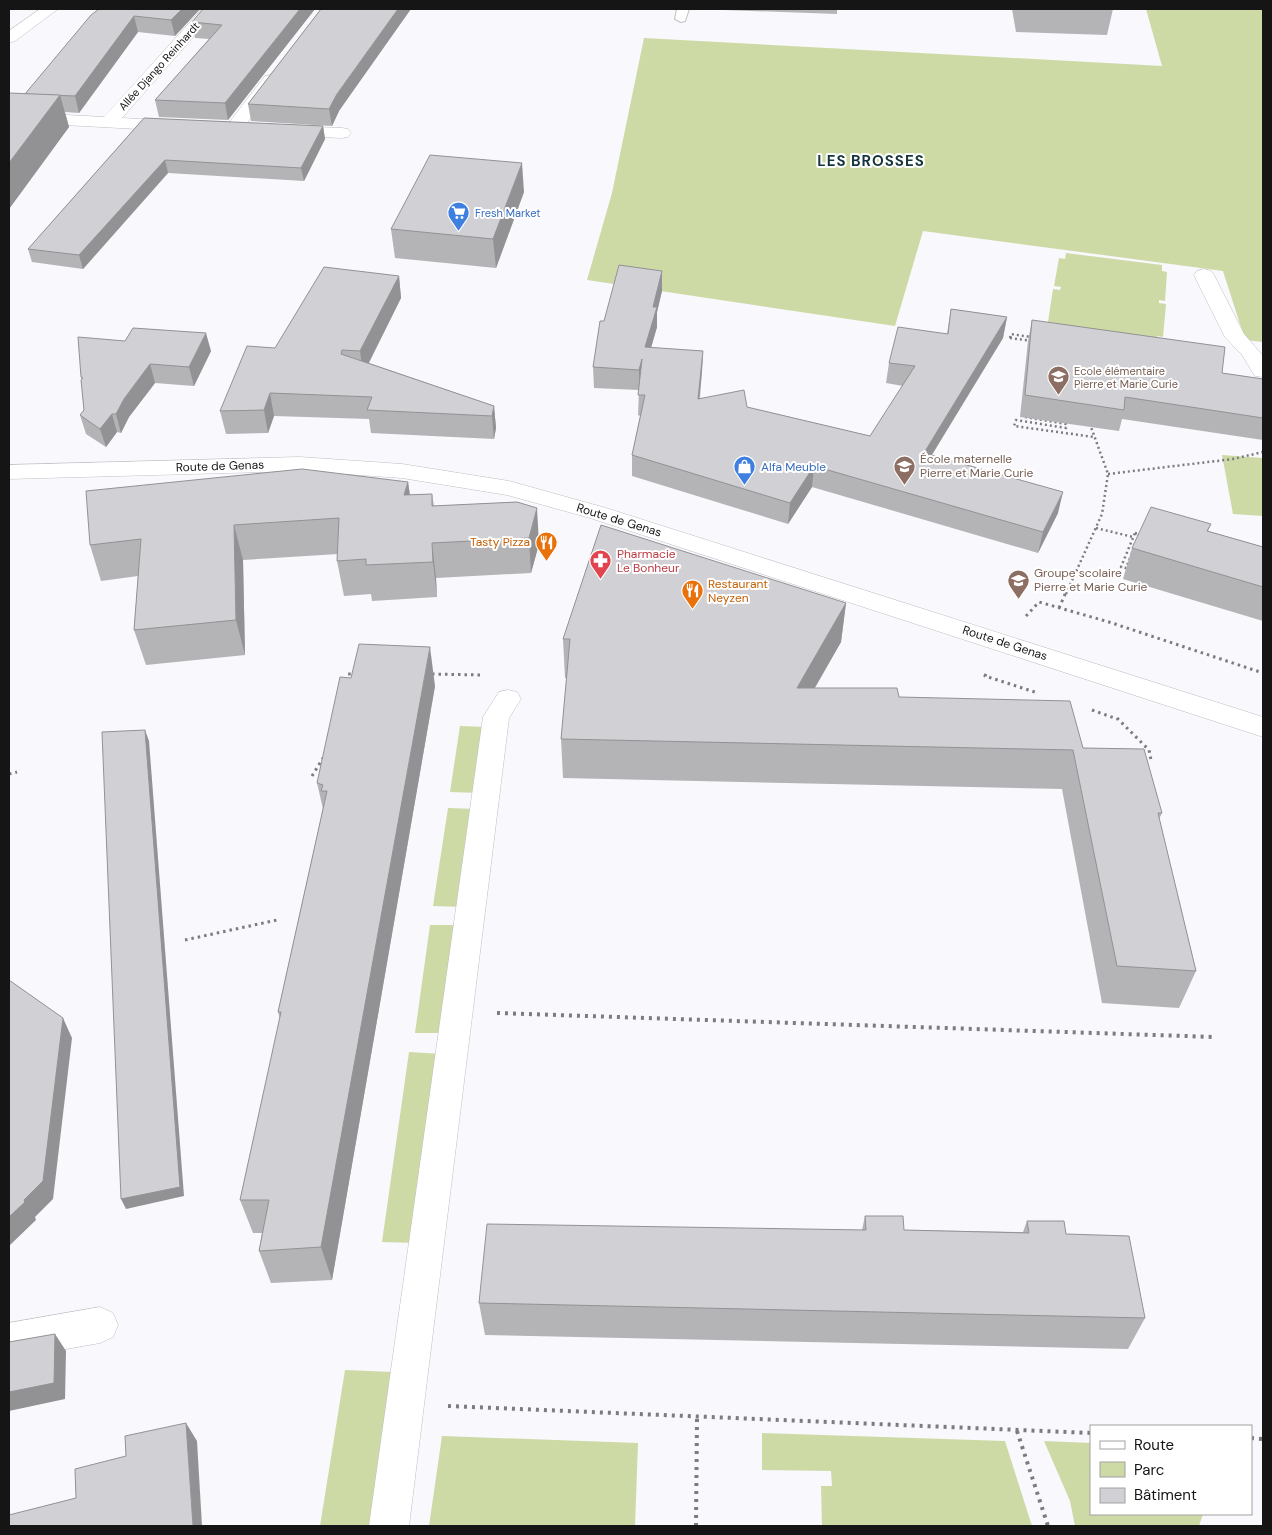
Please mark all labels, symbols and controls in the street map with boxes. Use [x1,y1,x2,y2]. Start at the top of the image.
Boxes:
street label: Allée Django Reinhardt [116,19,202,113]
district label: LES BROSSES [817,151,925,171]
supermarket icon: Fresh Market [447,201,471,232]
place label: Fresh Market [475,206,541,220]
place label: Ecole élémentaire Pierre et Marie Curie [1074,364,1178,391]
school or university icon: Ecole élémentaire Pierre et Marie Curie [1046,365,1070,396]
place label: École maternelle Pierre et Marie Curie [920,451,1034,481]
school or university icon: École maternelle Pierre et Marie Curie [892,454,916,485]
shop icon: Alfa Meuble [733,455,757,486]
street label: Route de Genas [176,456,264,476]
place label: Alfa Meuble [761,459,826,475]
street label: Route de Genas [574,499,664,541]
restaurant icon: Tasty Pizza [534,530,558,561]
place label: Tasty Pizza [470,534,530,550]
place label: Pharmacie Le Bonheur [617,546,680,576]
pharmacy icon: Pharmacie Le Bonheur [589,549,613,580]
place label: Groupe scolaire Pierre et Marie Curie [1034,565,1148,595]
school or university icon: Groupe scolaire Pierre et Marie Curie [1006,568,1030,599]
place label: Restaurant Neyzen [708,576,768,606]
restaurant icon: Restaurant Neyzen [680,579,704,610]
street label: Route de Genas [961,622,1049,664]
legend [1090,1425,1252,1515]
text: Route [1134,1435,1174,1455]
text: Parc [1134,1460,1164,1480]
text: Bâtiment [1134,1485,1197,1505]

